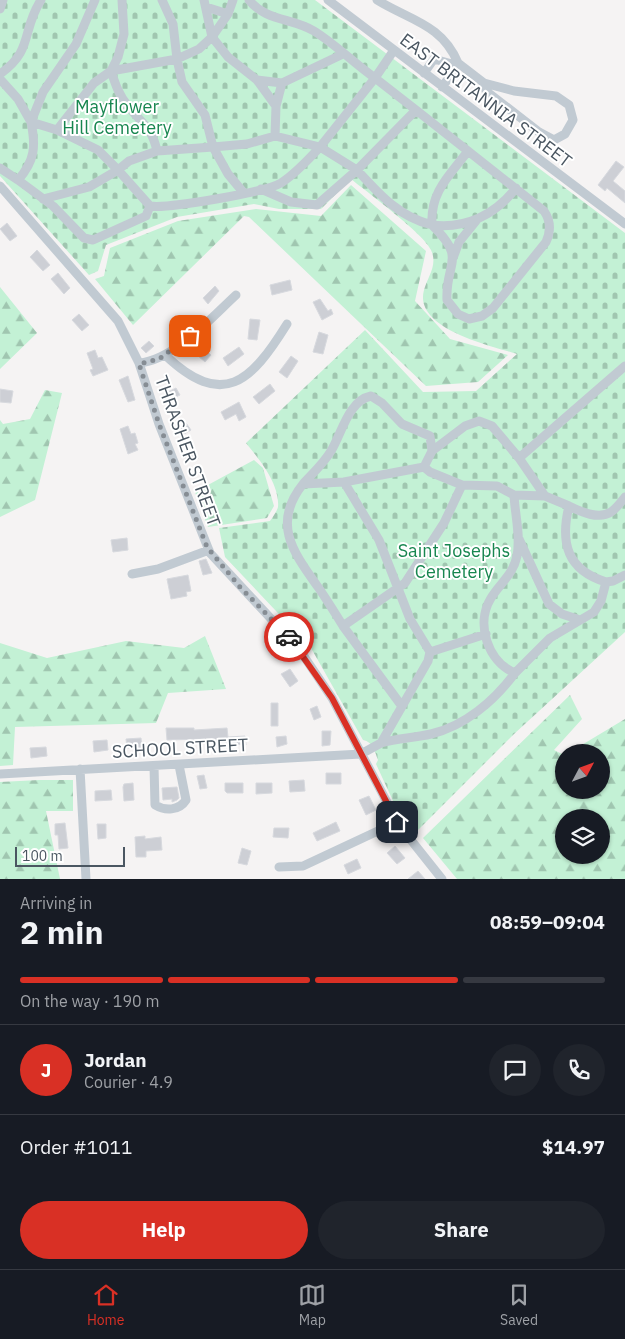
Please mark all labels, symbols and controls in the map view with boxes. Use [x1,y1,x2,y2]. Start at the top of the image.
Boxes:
street label: EAST BRITANNIA STREET [395,28,577,172]
park label: Mayflower Hill Cemetery [62,95,172,139]
pin [169,315,211,357]
icon: bag [176,322,204,350]
street label: THRASHER STREET [150,372,226,530]
park label: Saint Josephs Cemetery [398,539,510,583]
courier [264,612,314,662]
icon: car [275,623,303,651]
street label: SCHOOL STREET [111,733,249,763]
north arrow [555,744,610,799]
map controls [555,744,610,864]
pin [376,801,418,843]
icon: home [383,808,411,836]
button: layers [555,809,610,864]
scale bar [15,844,125,867]
text: 100 m [22,847,63,865]
text: Arriving in [20,893,92,913]
text: 08:59–09:04 [490,910,605,934]
text: 2 min [20,911,104,953]
text: On the way · 190 m [20,991,159,1011]
button: chat [489,1044,541,1096]
button: phone [553,1044,605,1096]
text: Jordan [84,1048,147,1072]
text: J [41,1058,51,1082]
text: Courier · 4.9 [84,1072,173,1092]
text: Order #1011 [20,1135,132,1159]
text: $14.97 [542,1135,605,1159]
button: Help [20,1201,308,1259]
button: Share [318,1201,605,1259]
tab: Home [87,1281,125,1329]
tab: Map [298,1281,326,1329]
tab: Saved [500,1281,538,1329]

